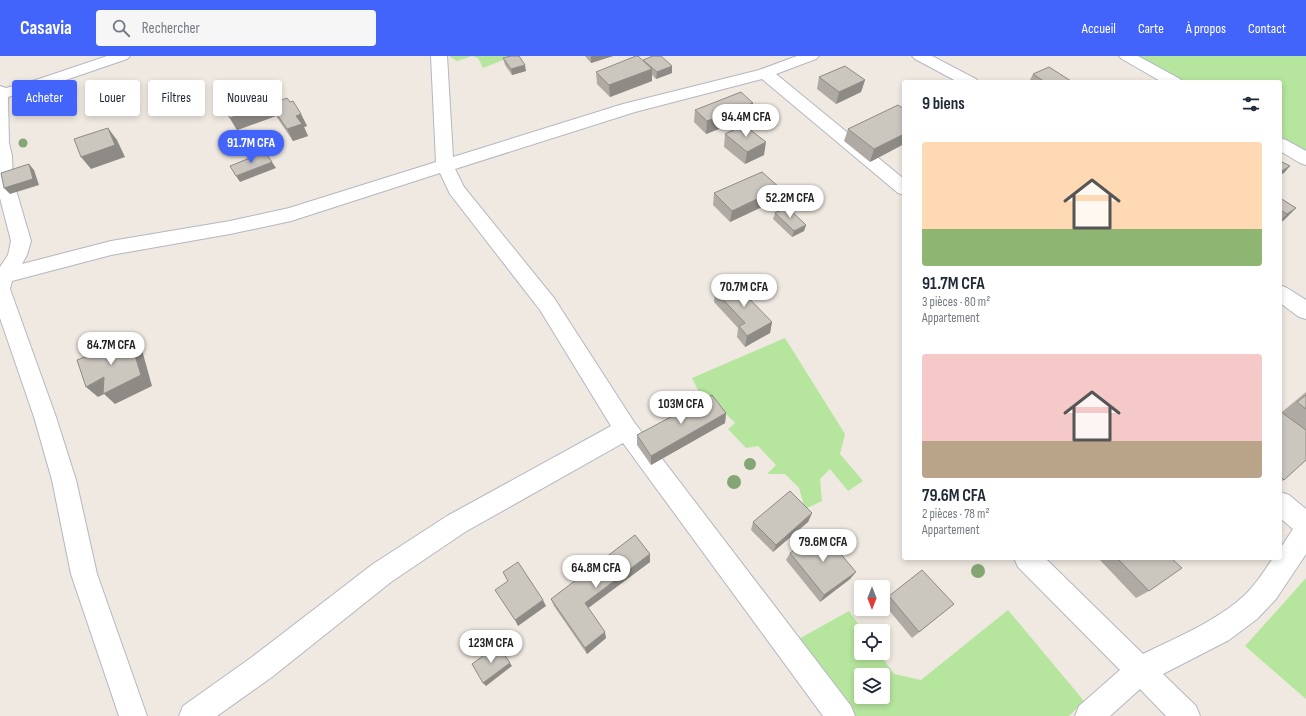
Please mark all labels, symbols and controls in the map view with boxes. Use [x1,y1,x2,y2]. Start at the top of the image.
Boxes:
search box [96,10,376,46]
text: Casavia [20,17,72,40]
icon: search [110,17,132,39]
text: Rechercher [142,19,200,38]
text: Accueil [1082,20,1116,37]
text: Carte [1138,20,1164,37]
text: À propos [1186,20,1226,37]
text: Contact [1248,20,1286,37]
chip: Acheter [12,80,77,116]
chip: Louer [85,80,140,116]
chip: Filtres [148,80,205,116]
chip: Nouveau [213,80,282,116]
icon: filters [1240,93,1262,115]
text: 9 biens [922,94,965,114]
pin: 94.4M CFA [700,104,792,138]
text: 94.4M CFA [721,109,771,125]
pin: 91.7M CFA [205,130,297,164]
text: 91.7M CFA [227,135,275,151]
icon: home [1056,168,1128,240]
pin: 52.2M CFA [744,185,836,219]
text: 52.2M CFA [766,190,814,206]
pin: 70.7M CFA [698,274,790,308]
text: 91.7M CFA [922,274,985,294]
text: 70.7M CFA [720,279,768,295]
text: 3 pièces · 80 m² [922,294,990,310]
text: Appartement [922,310,980,326]
pin: 84.7M CFA [65,332,157,366]
text: 84.7M CFA [87,337,135,353]
icon: home [1056,380,1128,452]
pin: 103M CFA [640,391,722,425]
text: 103M CFA [658,396,704,412]
text: 79.6M CFA [922,486,986,506]
text: 2 pièces · 78 m² [922,506,990,522]
text: Appartement [922,522,980,538]
pin: 79.6M CFA [777,529,869,563]
text: 79.6M CFA [799,534,847,550]
pin: 64.8M CFA [550,555,642,589]
text: 64.8M CFA [571,560,621,576]
north arrow [854,580,890,616]
map controls [854,580,890,704]
button: locate [854,624,890,660]
pin: 123M CFA [450,630,532,664]
text: 123M CFA [469,635,513,651]
button: layers [854,668,890,704]

